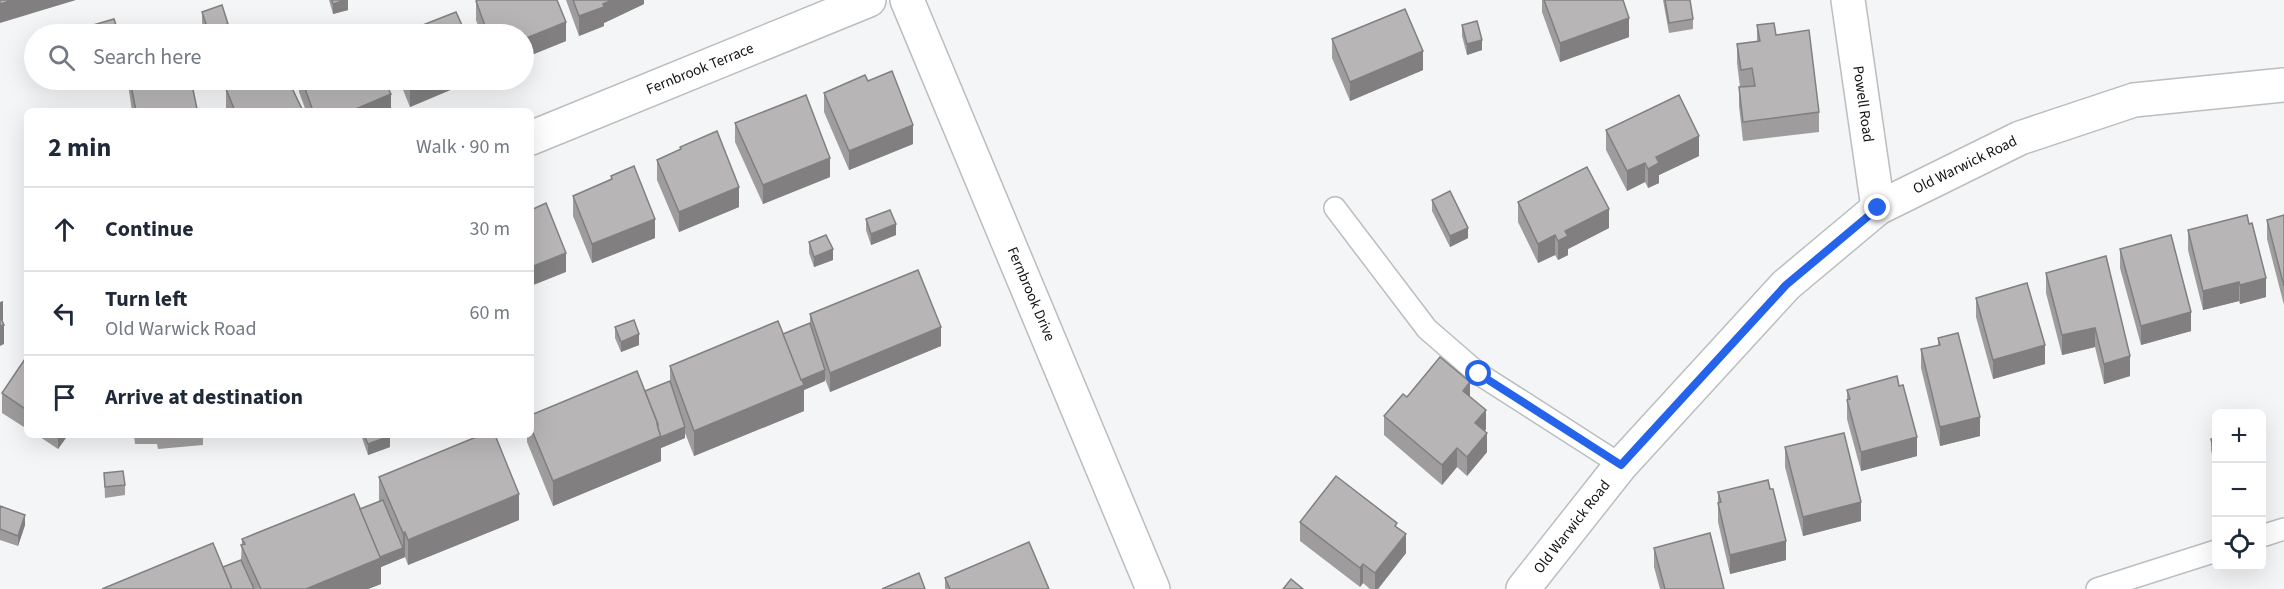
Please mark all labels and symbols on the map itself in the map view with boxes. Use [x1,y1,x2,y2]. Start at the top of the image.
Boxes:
street label: Fernbrook Terrace [643,38,757,100]
street label: Powell Road [1847,64,1879,144]
street label: Old Warwick Road [1909,131,2021,199]
route end [1864,194,1890,220]
street label: Fernbrook Drive [1002,244,1060,344]
route start [1465,360,1491,386]
street label: Old Warwick Road [1529,476,1615,578]

